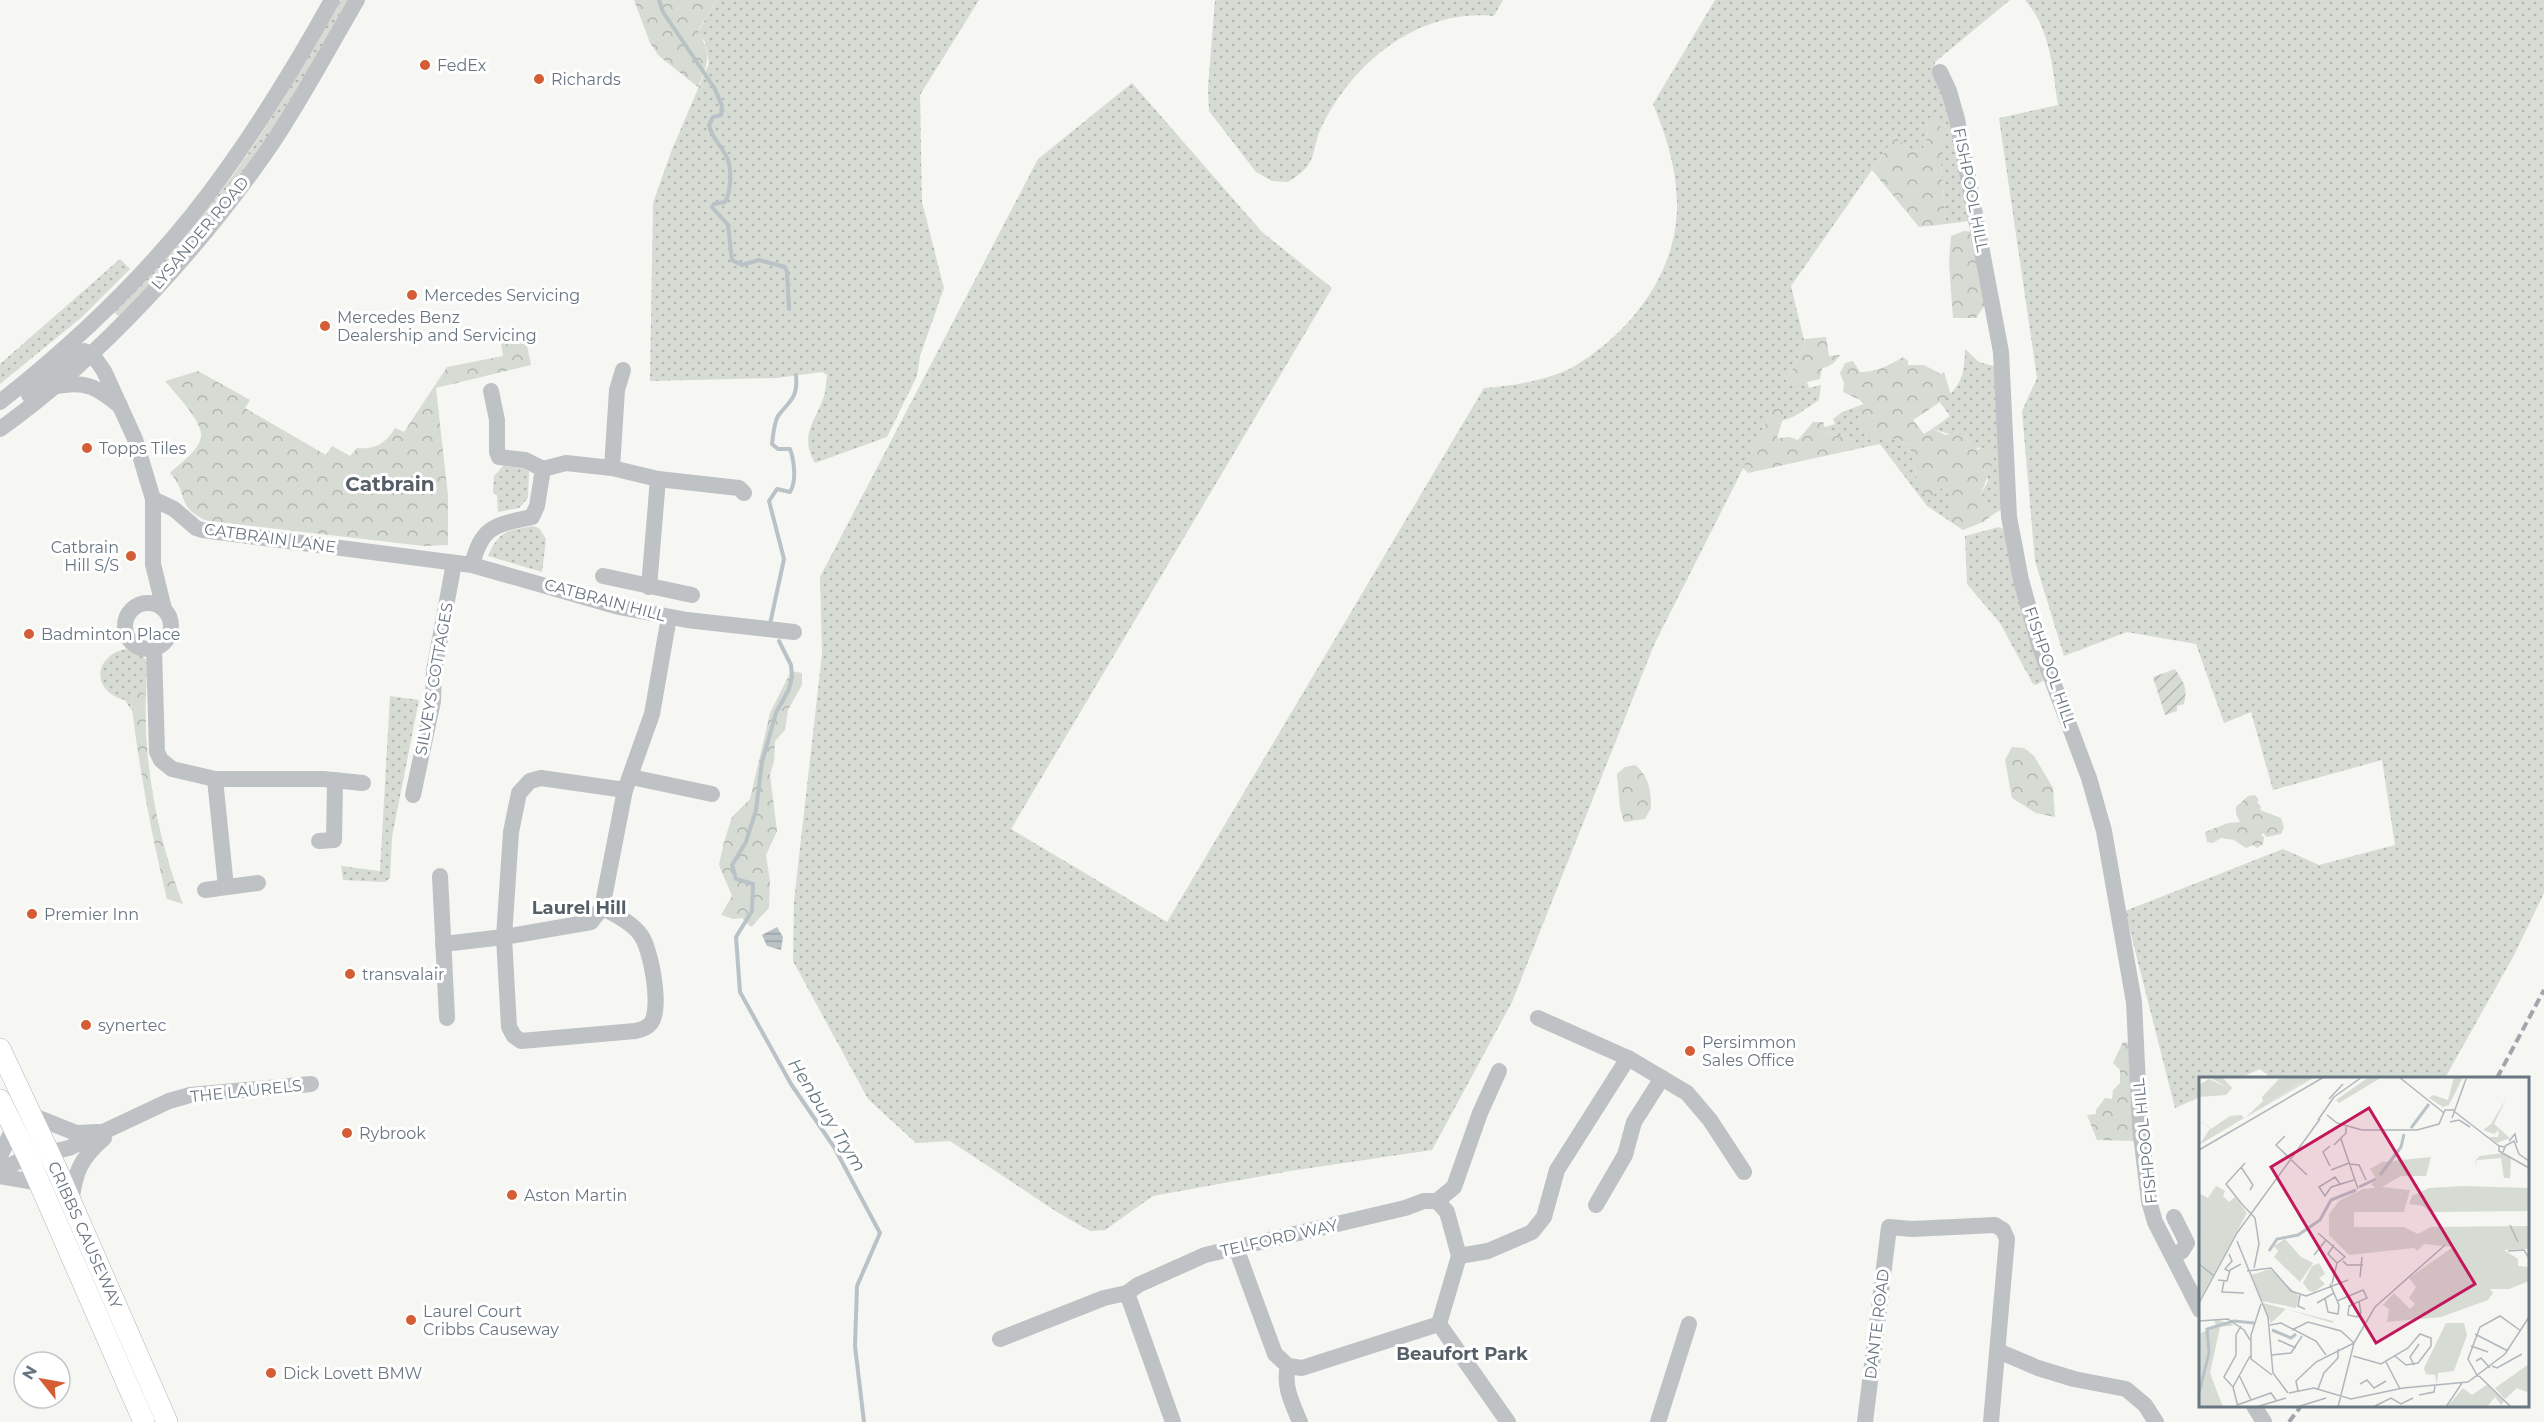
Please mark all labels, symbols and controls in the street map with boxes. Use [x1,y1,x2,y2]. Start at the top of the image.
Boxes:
place label: FedEx [437,56,487,75]
marker: FedEx [418,58,432,72]
place label: Richards [551,70,621,89]
marker: Richards [532,72,546,86]
street label: FISHPOOL HILL [1950,126,1992,254]
street label: LYSANDER ROAD [147,173,253,293]
place label: Mercedes Servicing [424,286,580,305]
marker: Mercedes Servicing [405,288,419,302]
place label: Mercedes Benz Dealership and Servicing [337,308,537,345]
marker: Mercedes Benz Dealership and Servicing [318,319,332,333]
place label: Topps Tiles [99,439,186,458]
marker: Topps Tiles [80,441,94,455]
district label: Catbrain [345,472,435,496]
street label: CATBRAIN LANE [203,519,337,557]
place label: Catbrain Hill S/S [51,538,119,575]
marker: Catbrain Hill S/S [124,549,138,563]
street label: CATBRAIN HILL [542,575,668,625]
street label: SILVEYS COTTAGES [411,601,457,757]
street label: FISHPOOL HILL [2020,604,2080,730]
place label: Badminton Place [41,625,180,644]
marker: Badminton Place [22,627,36,641]
district label: Laurel Hill [532,897,626,919]
place label: Premier Inn [44,905,139,924]
marker: Premier Inn [25,907,39,921]
place label: transvalair [362,965,444,984]
marker: transvalair [343,967,357,981]
place label: synertec [98,1016,166,1035]
marker: synertec [79,1018,93,1032]
place label: Persimmon Sales Office [1702,1033,1796,1070]
marker: Persimmon Sales Office [1683,1044,1697,1058]
water label: Henbury Trym [783,1054,871,1176]
street label: THE LAURELS [189,1076,303,1106]
street label: FISHPOOL HILL [2129,1077,2161,1205]
inset map [2199,1077,2529,1407]
place label: Rybrook [359,1124,426,1143]
marker: Rybrook [340,1126,354,1140]
street label: CRIBBS CAUSEWAY [44,1158,126,1312]
place label: Aston Martin [524,1186,627,1205]
marker: Aston Martin [505,1188,519,1202]
street label: TELFORD WAY [1219,1215,1340,1261]
street label: DANTE ROAD [1861,1268,1893,1380]
place label: Laurel Court Cribbs Causeway [423,1302,559,1339]
marker: Laurel Court Cribbs Causeway [404,1313,418,1327]
district label: Beaufort Park [1396,1343,1528,1365]
north arrow [12,1350,72,1410]
text: N [18,1362,41,1383]
place label: Dick Lovett BMW [283,1364,422,1383]
marker: Dick Lovett BMW [264,1366,278,1380]

